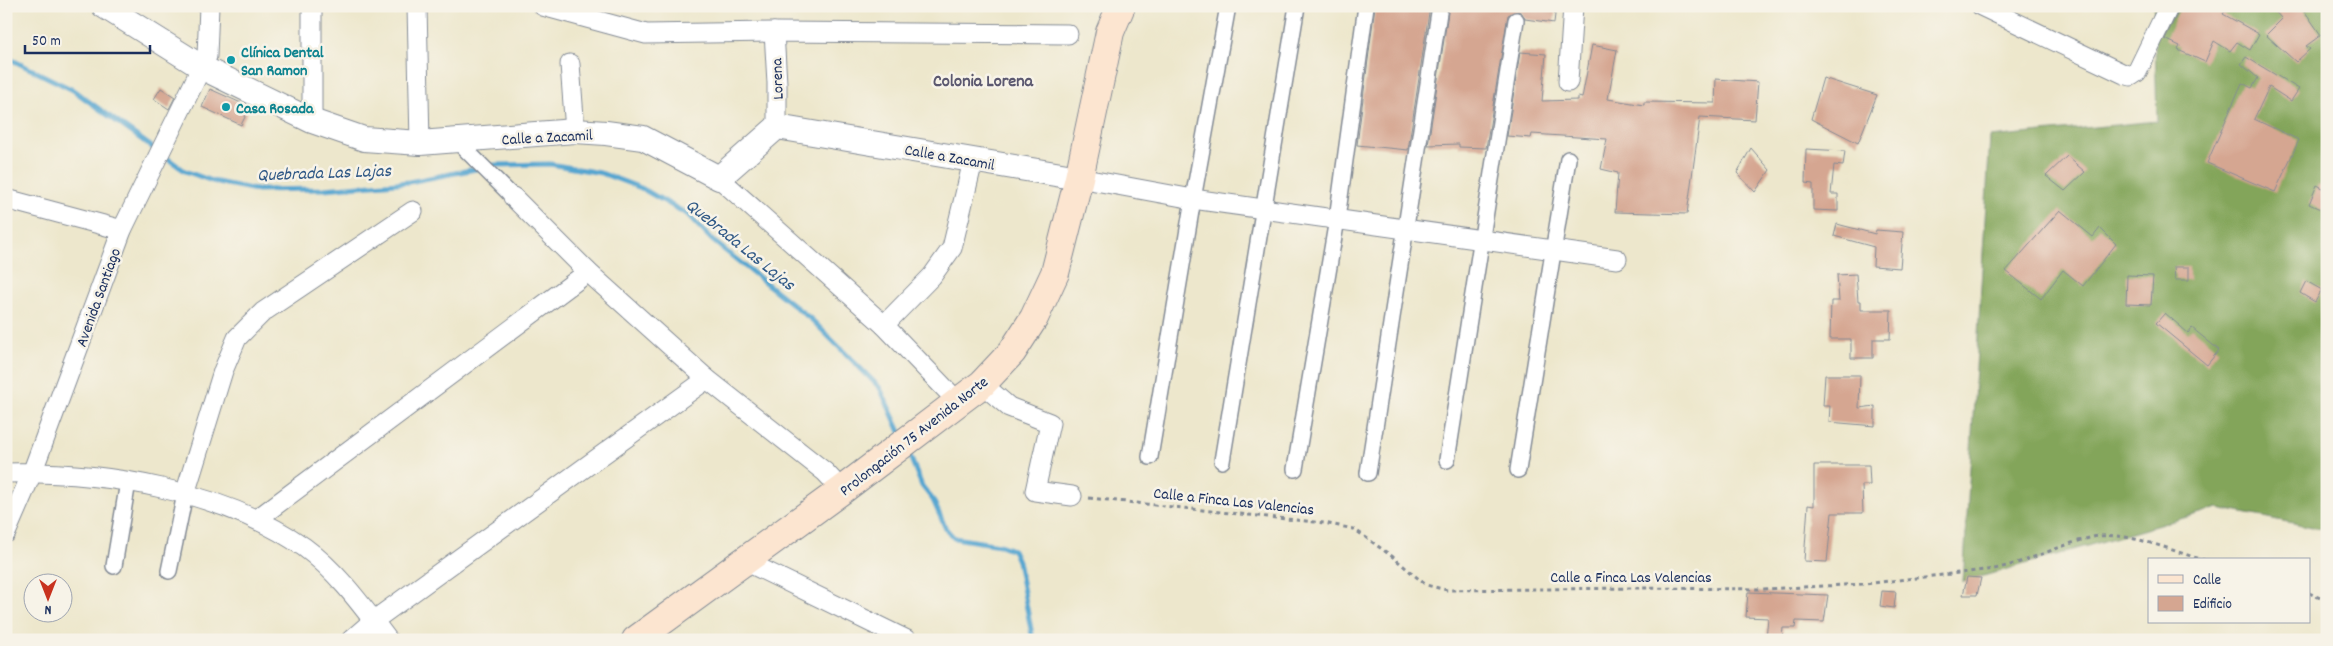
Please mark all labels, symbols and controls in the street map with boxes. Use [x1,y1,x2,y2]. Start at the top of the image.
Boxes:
scale bar [25,22,150,54]
text: 50 m [32,31,61,53]
place label: Clínica Dental San Ramon [241,42,324,83]
marker: Clínica Dental San Ramon [225,54,237,66]
street label: Lorena [766,57,791,100]
district label: Colonia Lorena [933,70,1034,95]
place label: Casa Rosada [236,98,315,121]
marker: Casa Rosada [220,101,232,113]
street label: Calle a Zacamil [501,125,593,152]
street label: Calle a Zacamil [903,139,997,178]
water label: Quebrada Las Lajas [257,160,392,189]
water label: Quebrada Las Lajas [679,194,800,298]
street label: Avenida Santiago [71,245,128,351]
street label: Prolongación 75 Avenida Norte [835,372,994,502]
street label: Calle a Finca Las Valencias [1152,483,1315,522]
legend [2148,558,2310,624]
street label: Calle a Finca Las Valencias [1550,567,1712,590]
text: Calle [2193,570,2222,592]
north arrow [22,574,72,624]
text: Edificio [2193,594,2232,616]
text: N [44,599,51,619]

